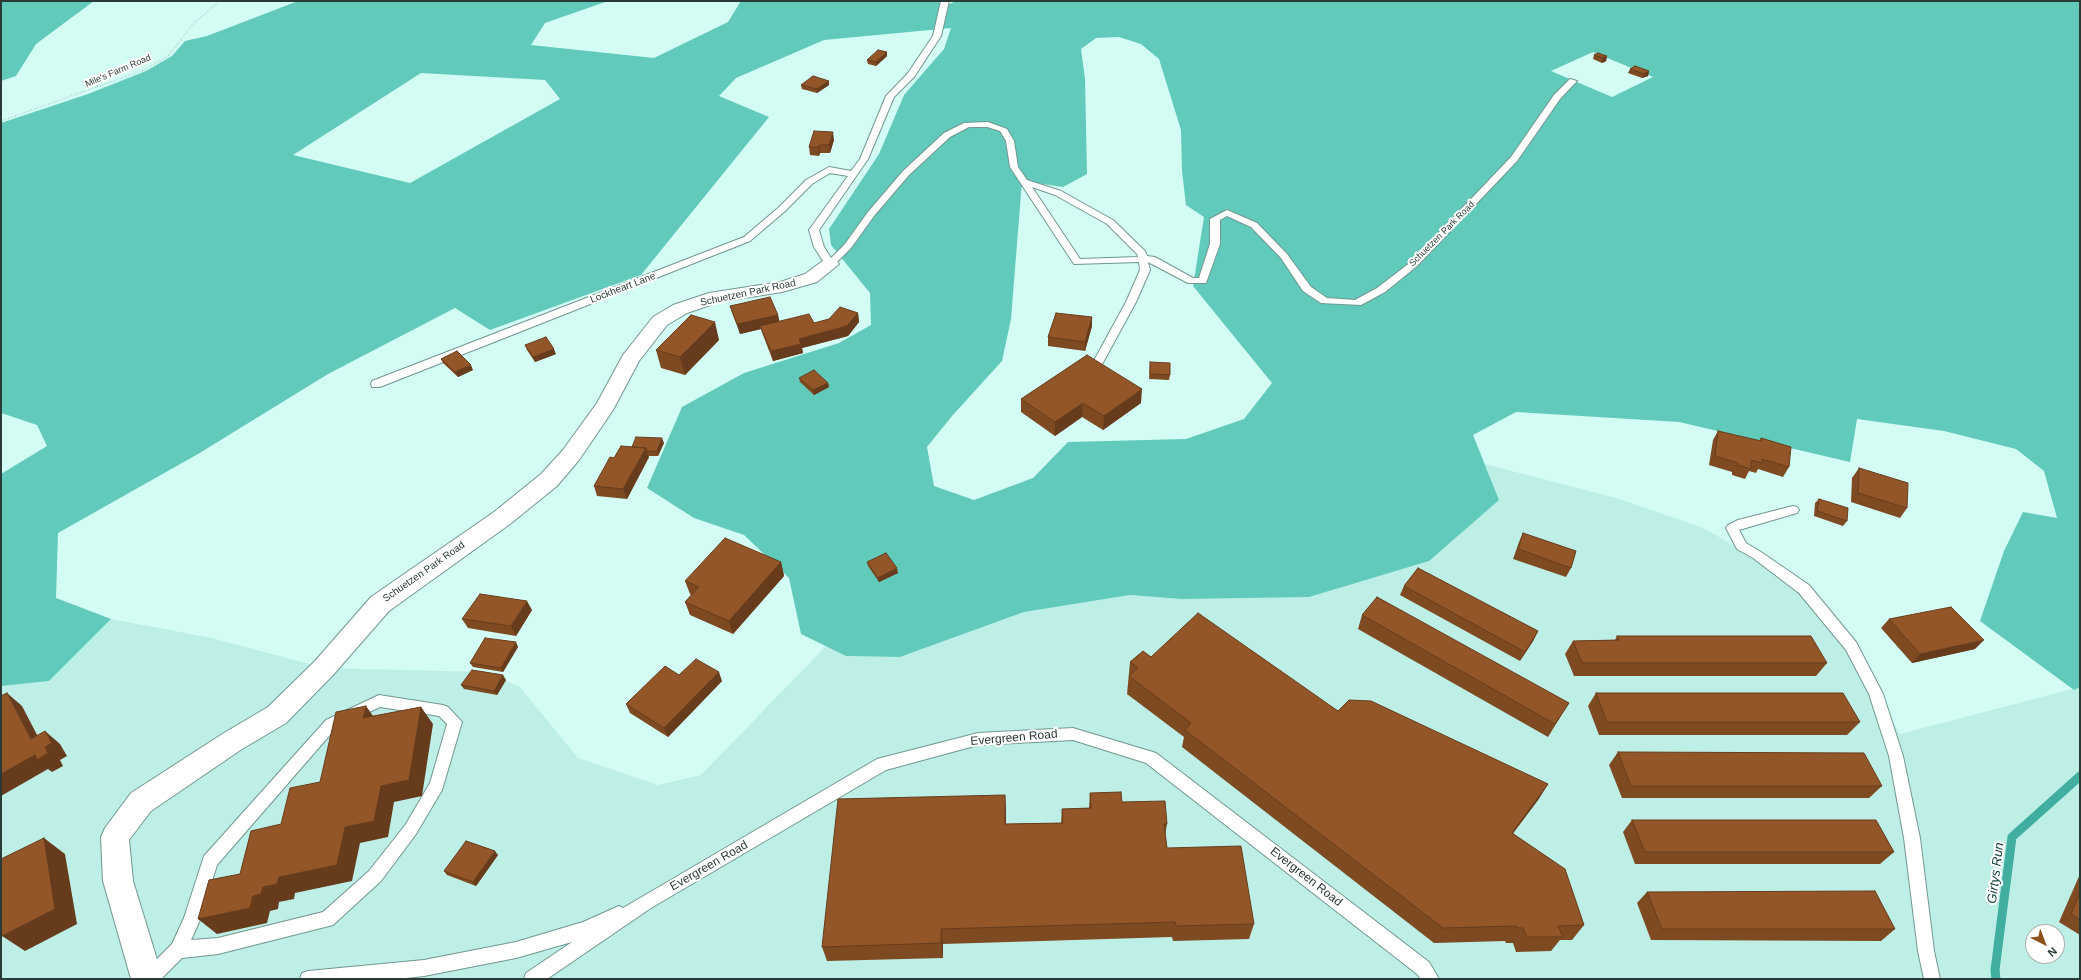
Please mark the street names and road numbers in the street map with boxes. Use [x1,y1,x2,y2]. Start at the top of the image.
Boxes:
street label: Mile's Farm Road [84,52,152,90]
street label: Schuetzen Park Road [1407,199,1477,269]
street label: Lockheart Lane [589,270,657,306]
street label: Schuetzen Park Road [699,277,797,309]
street label: Schuetzen Park Road [381,539,467,605]
street label: Evergreen Road [970,727,1058,749]
street label: Evergreen Road [668,838,750,894]
street label: Evergreen Road [1267,844,1345,910]

